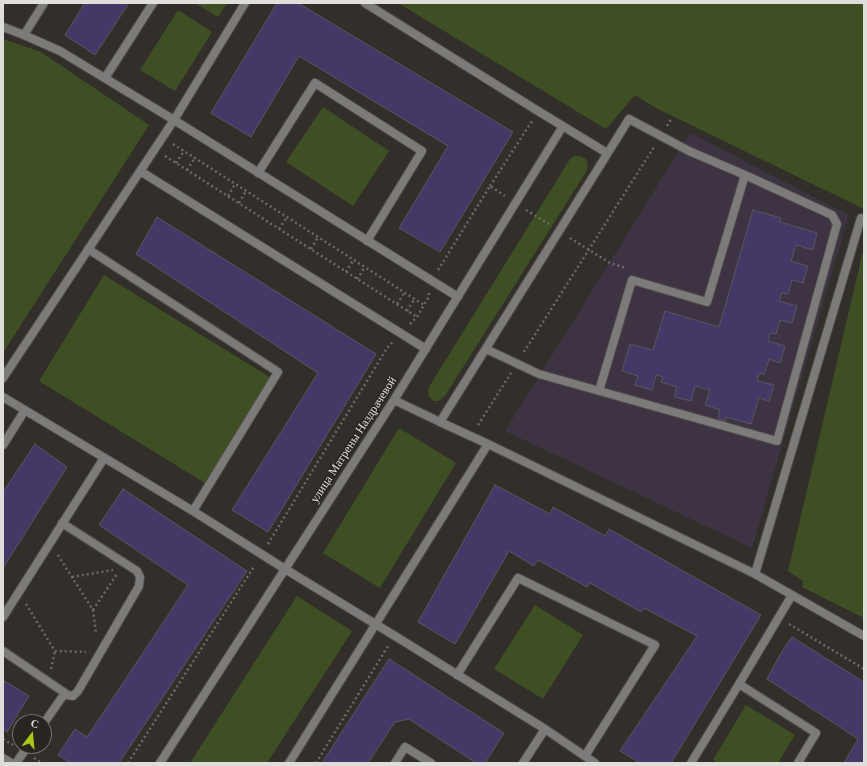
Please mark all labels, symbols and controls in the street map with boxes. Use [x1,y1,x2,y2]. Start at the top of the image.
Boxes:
street label: улица Матрены Наздрачевой [308,374,400,506]
north arrow [12,714,52,754]
text: С [30,717,41,730]

